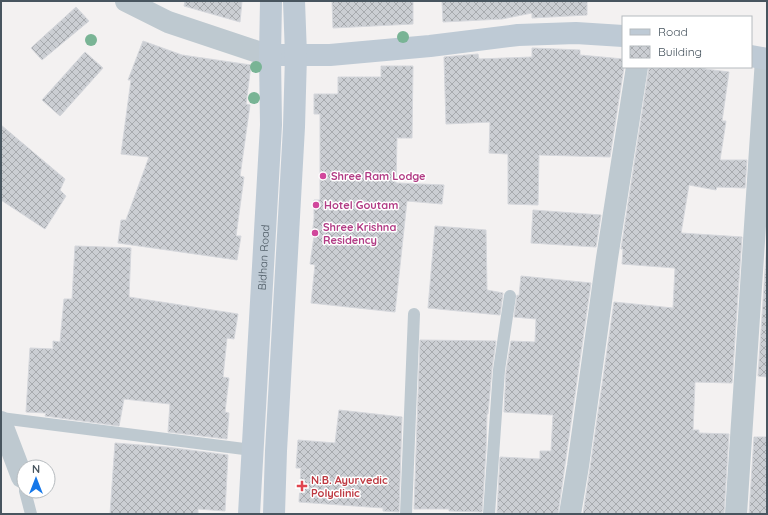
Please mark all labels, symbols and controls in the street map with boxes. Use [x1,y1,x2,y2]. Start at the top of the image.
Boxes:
legend [622,16,752,68]
text: Road [658,24,688,39]
text: Building [658,44,702,59]
place label: Shree Ram Lodge [331,169,426,183]
marker: Shree Ram Lodge [318,171,328,181]
place label: Hotel Goutam [324,198,398,212]
marker: Hotel Goutam [311,200,321,210]
place label: Shree Krishna Residency [323,220,396,247]
street label: Bidhan Road [255,224,272,291]
marker: Shree Krishna Residency [310,228,320,238]
north arrow [16,459,56,499]
text: N [32,462,40,476]
place label: N.B. Ayurvedic Polyclinic [311,473,388,500]
marker: N.B. Ayurvedic Polyclinic [296,480,308,492]

